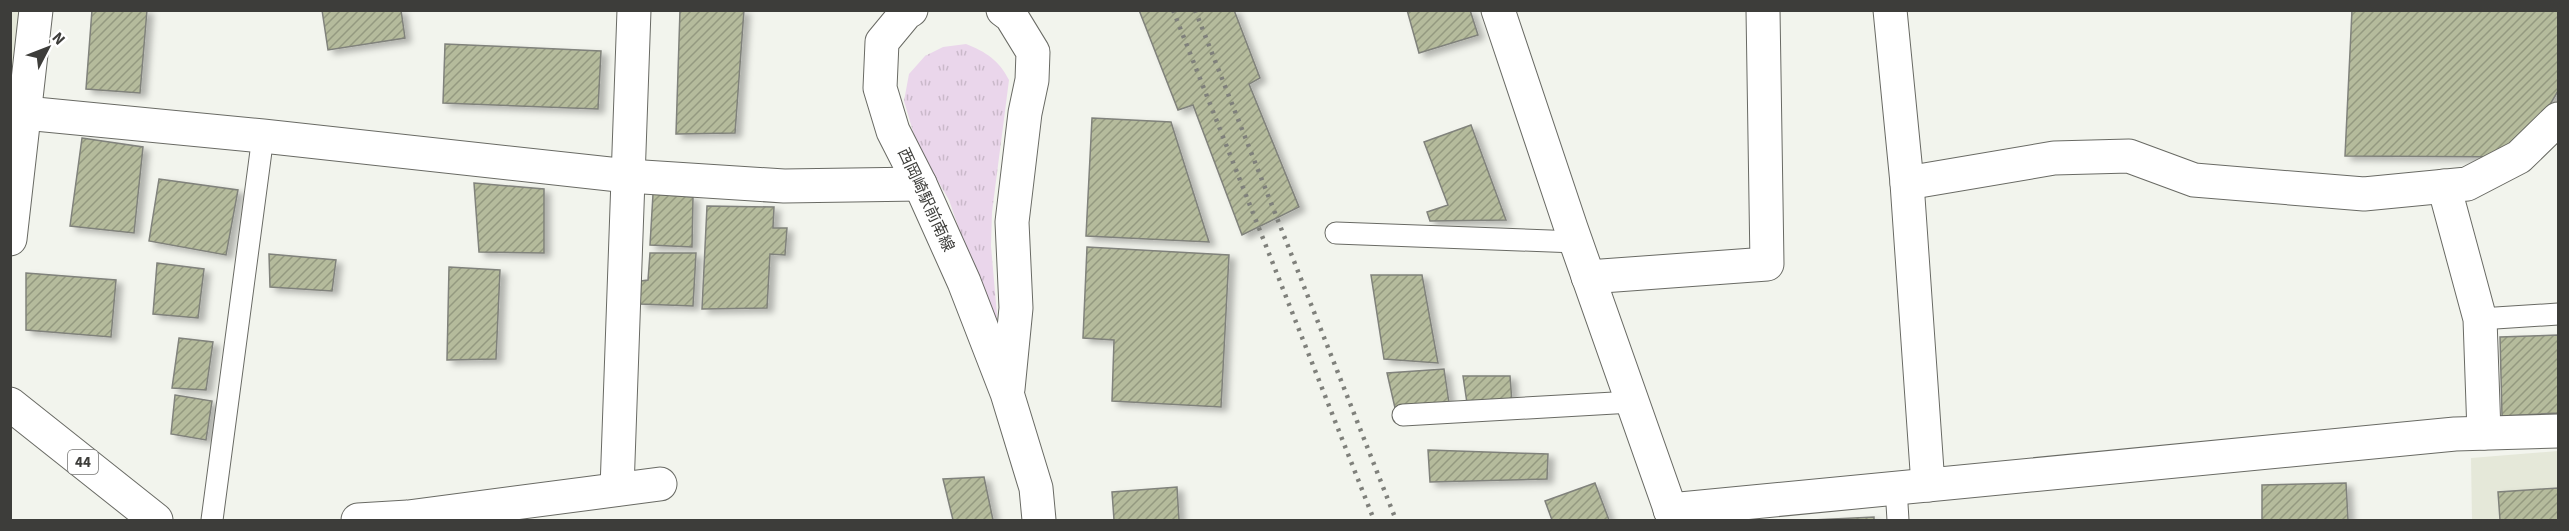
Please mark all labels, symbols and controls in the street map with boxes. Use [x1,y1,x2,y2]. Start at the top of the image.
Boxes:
north arrow [18,18,78,78]
text: N [47,27,70,50]
street label: 西岡崎駅前南線 [892,145,960,255]
road number: 44 [68,450,98,474]

